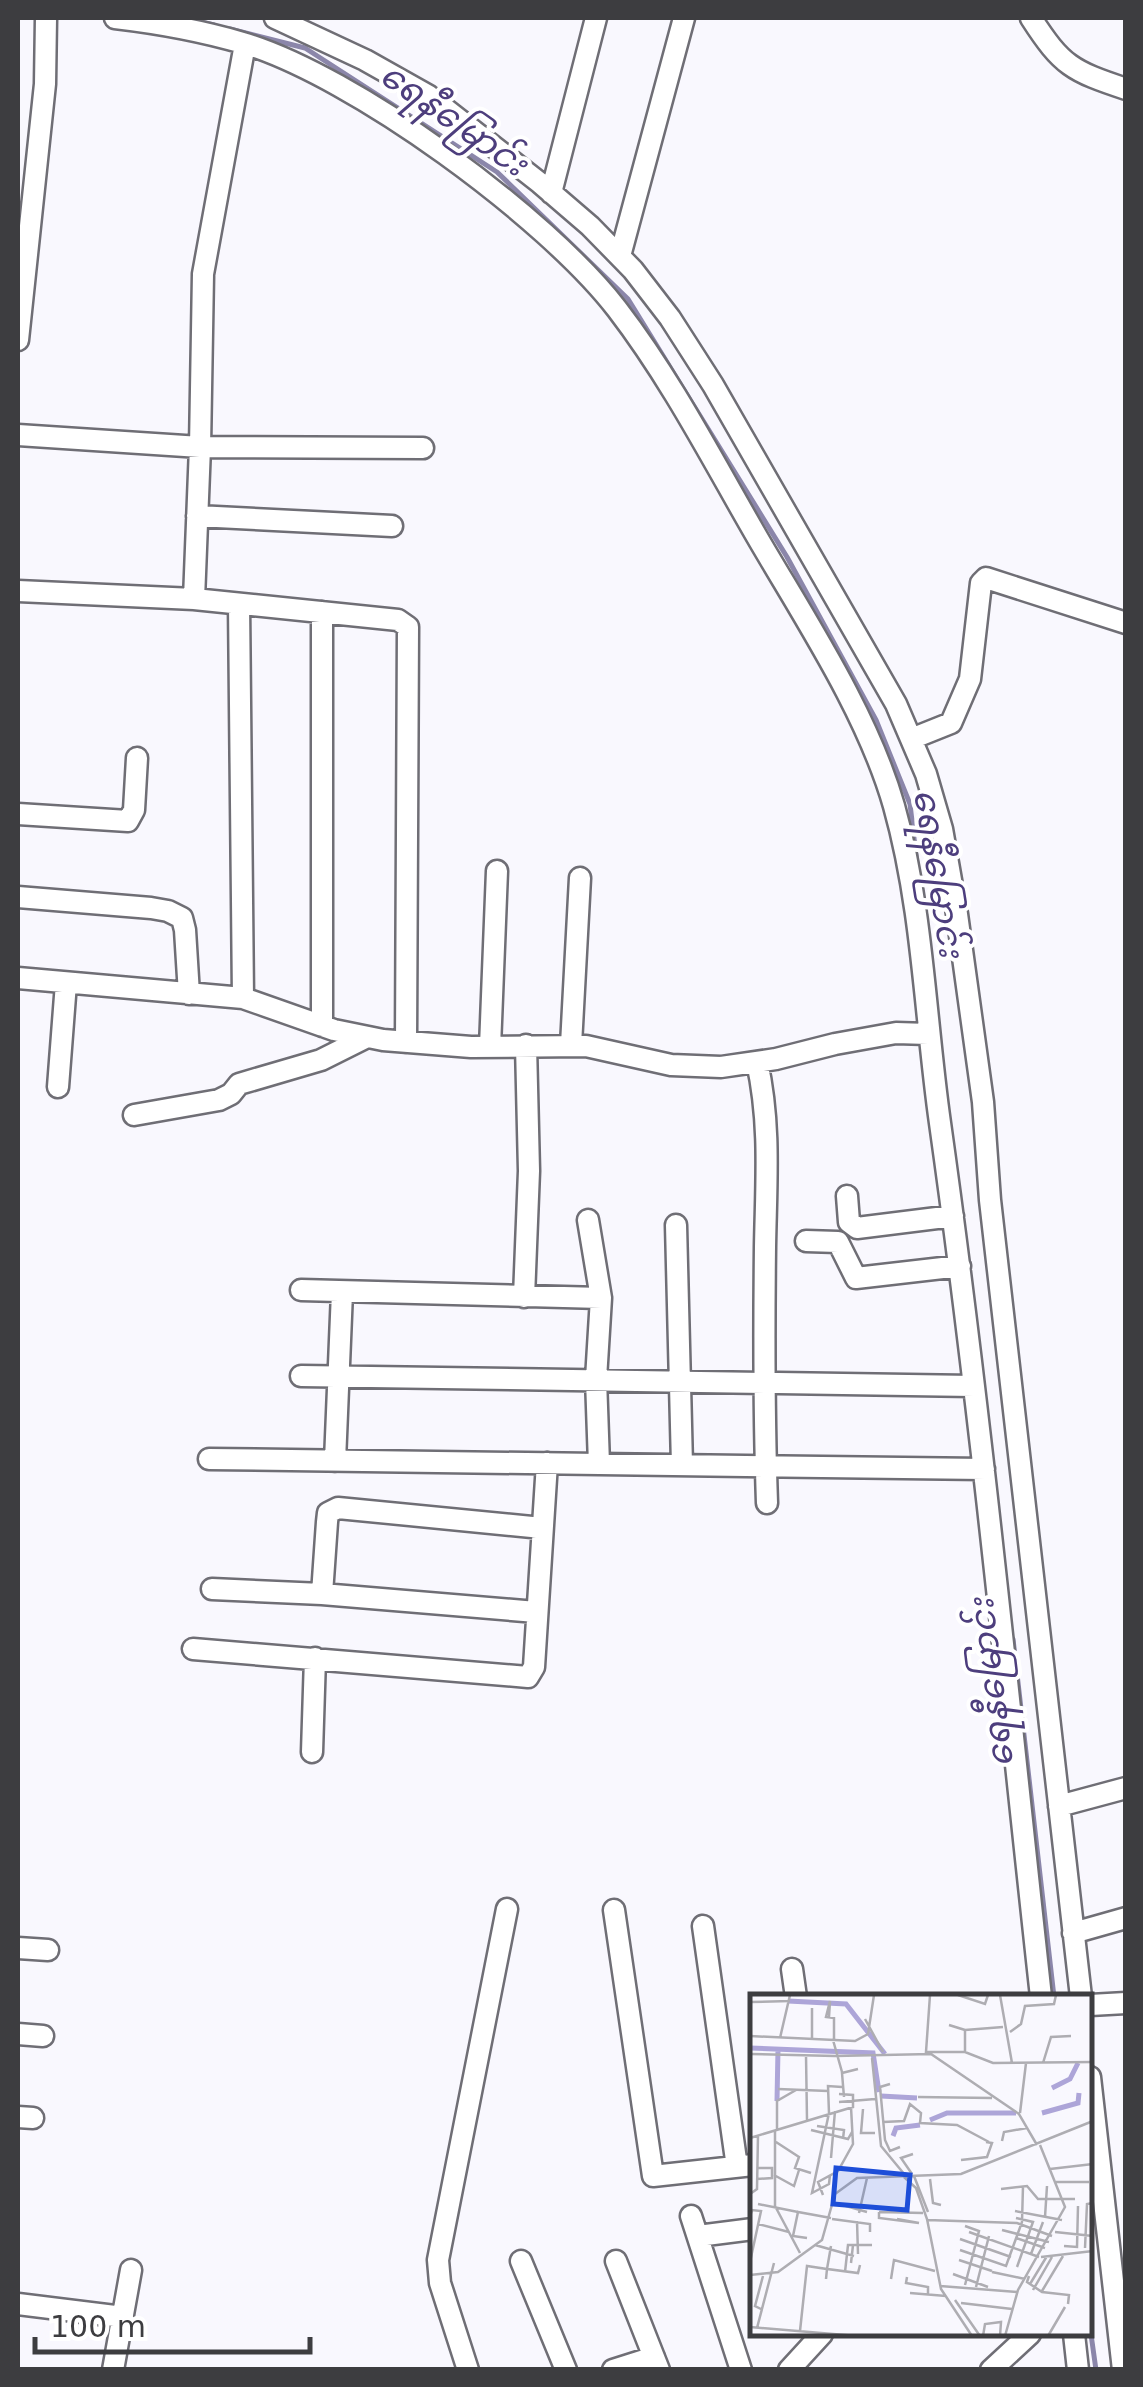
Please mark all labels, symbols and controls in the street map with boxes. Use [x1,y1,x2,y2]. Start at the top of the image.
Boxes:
water label: ရေနီမြောင်း [368,51,539,193]
water label: ရေနီမြောင်း [897,785,976,963]
water label: ရေနီမြောင်း [957,1593,1030,1770]
inset map [750,1994,1093,2337]
scale bar [35,2292,310,2354]
text: 100 m [50,2309,146,2344]

